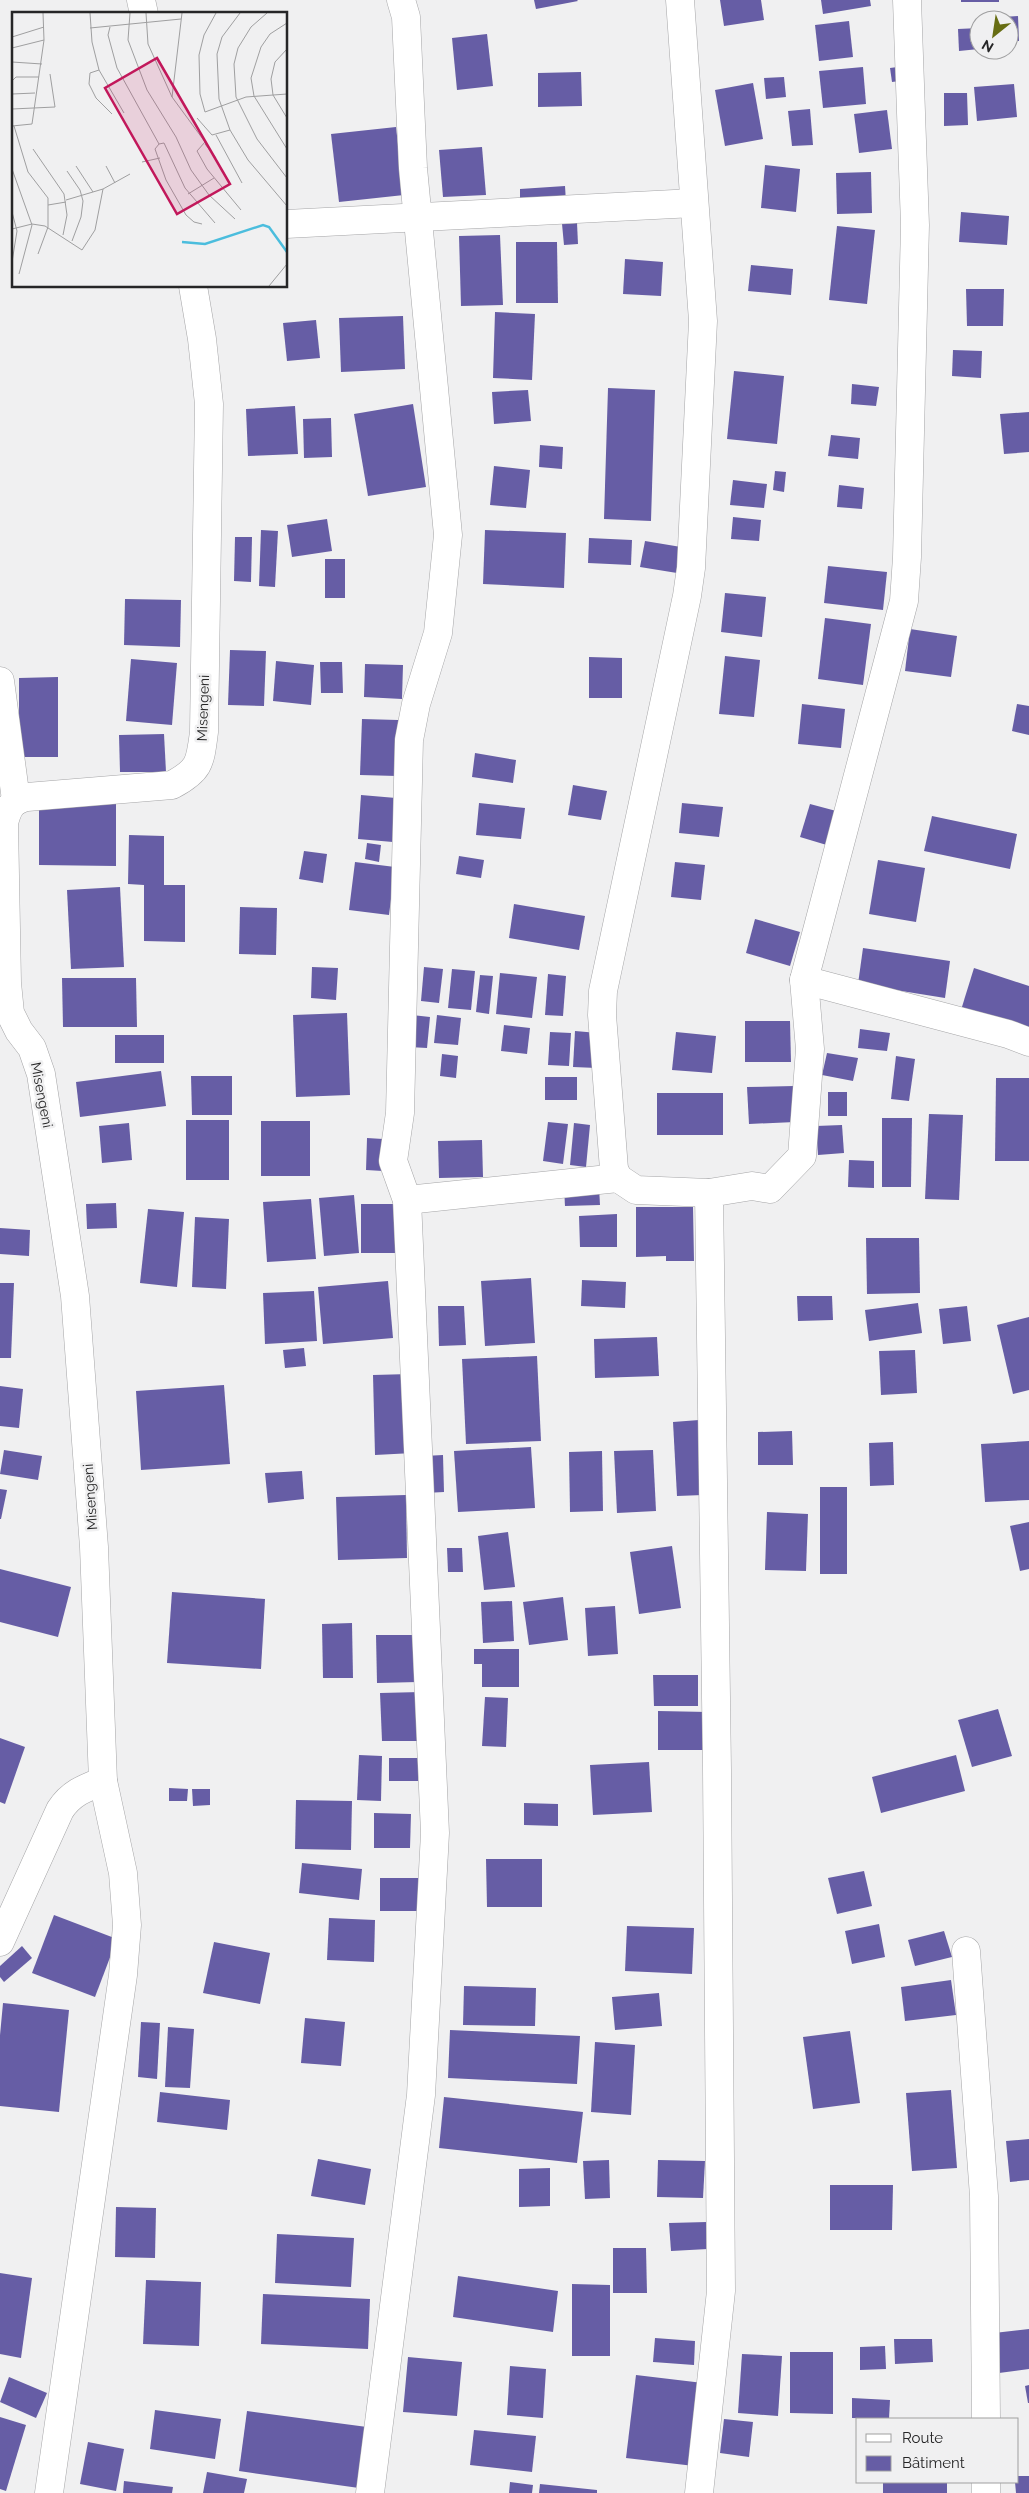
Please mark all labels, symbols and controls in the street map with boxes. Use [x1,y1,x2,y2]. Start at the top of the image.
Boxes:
north arrow [969,10,1019,60]
inset map [12,12,288,288]
text: N [979,37,996,56]
street label: Misengeni [194,674,212,742]
street label: Misengeni [28,1061,56,1129]
street label: Misengeni [80,1463,100,1531]
legend [856,2418,1019,2483]
text: Route [902,2429,943,2447]
text: Bâtiment [902,2454,965,2472]

